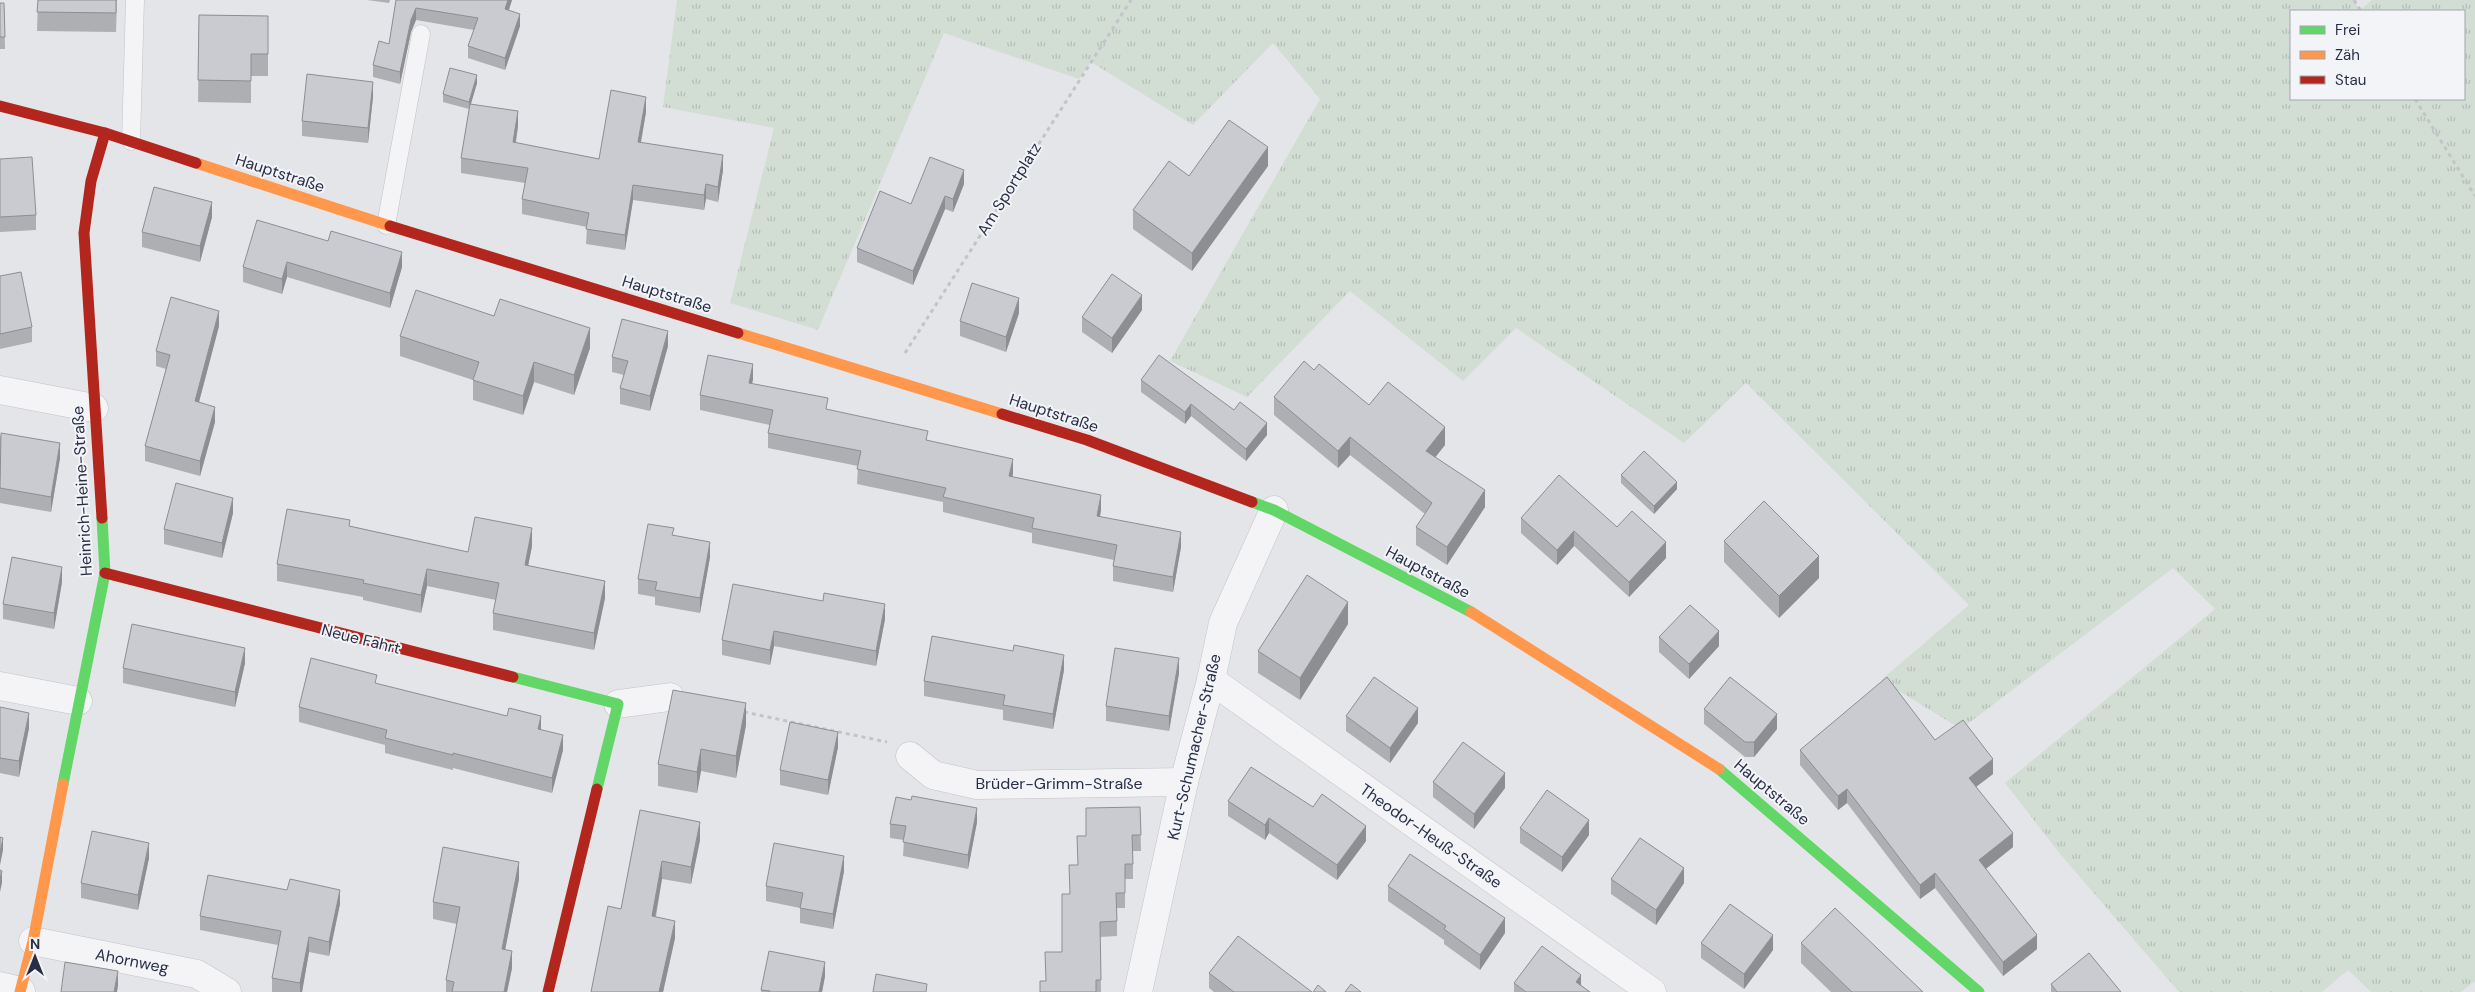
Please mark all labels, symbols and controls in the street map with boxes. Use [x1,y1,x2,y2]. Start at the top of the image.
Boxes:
legend [2290,10,2465,100]
text: Frei [2335,20,2360,40]
text: Zäh [2335,45,2360,65]
text: Stau [2335,70,2366,90]
street label: Am Sportplatz [972,139,1046,239]
street label: Hauptstraße [233,149,327,197]
street label: Hauptstraße [620,270,714,318]
street label: Hauptstraße [1007,389,1101,437]
street label: Heinrich-Heine-Straße [67,405,97,577]
street label: Hauptstraße [1382,541,1474,603]
street label: Neue Fahrt [319,619,403,659]
street label: Kurt-Schumacher-Straße [1162,652,1226,842]
street label: Hauptstraße [1730,754,1814,830]
street label: Brüder-Grimm-Straße [975,773,1143,794]
street label: Theodor-Heuß-Straße [1356,779,1506,893]
north arrow [10,932,60,982]
text: N [30,935,40,953]
street label: Ahornweg [94,944,171,978]

